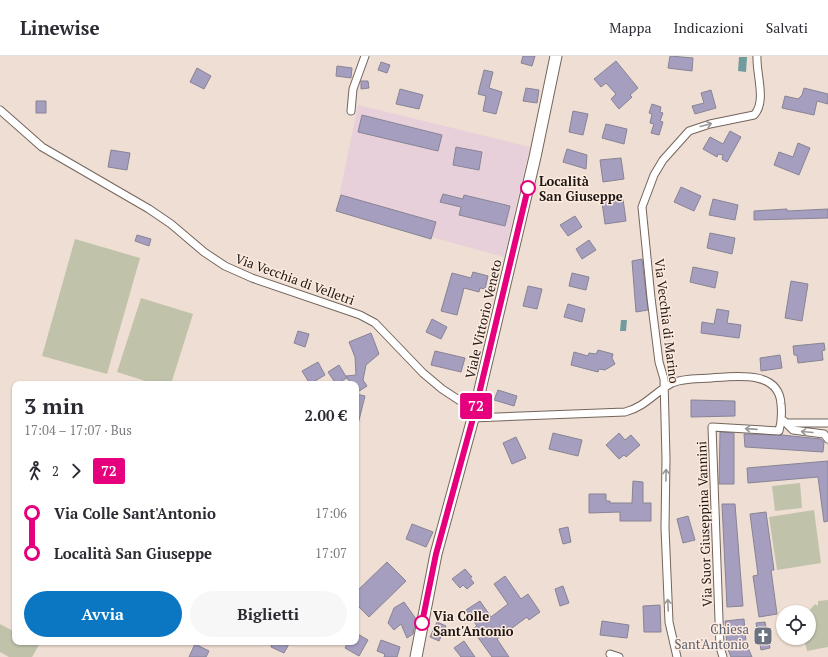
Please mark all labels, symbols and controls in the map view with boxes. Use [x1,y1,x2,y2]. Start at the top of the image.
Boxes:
text: Linewise [20,15,100,40]
text: Mappa [609,18,651,37]
text: Indicazioni [673,18,744,37]
text: Salvati [766,18,808,37]
one-way arrow [699,121,712,128]
place label: Località San Giuseppe [539,172,623,205]
marker: Località San Giuseppe [520,180,536,196]
street label: Via Vecchia di Velletri [233,249,357,309]
street label: Viale Vittorio Veneto [461,258,505,380]
street label: Via Vecchia di Marino [650,258,684,384]
text: 3 min [24,391,84,420]
line badge: 72 [458,393,494,419]
text: 72 [468,396,484,415]
text: 2.00 € [305,405,347,425]
text: 17:04 – 17:07 · Bus [24,421,132,439]
one-way arrow [745,426,758,433]
one-way arrow [801,428,814,435]
street label: Via Suor Giuseppina Vannini [692,441,716,607]
icon: walk [24,460,46,482]
icon: forward [65,460,87,482]
text: 72 [101,461,117,480]
text: 2 [52,462,59,480]
one-way arrow [662,469,670,482]
text: Via Colle Sant'Antonio [54,503,216,523]
text: 17:06 [315,504,347,522]
text: Località San Giuseppe [54,543,212,563]
text: 17:07 [315,544,347,562]
button: Avvia [24,591,182,637]
button: Biglietti [190,591,347,637]
one-way arrow [664,599,672,612]
map controls [776,605,816,645]
button: locate [776,605,816,645]
place label: Via Colle Sant'Antonio [433,607,514,640]
marker: Via Colle Sant'Antonio [414,615,430,631]
place label: Chiesa Sant'Antonio [675,620,749,653]
church icon: Chiesa Sant'Antonio [752,625,774,647]

